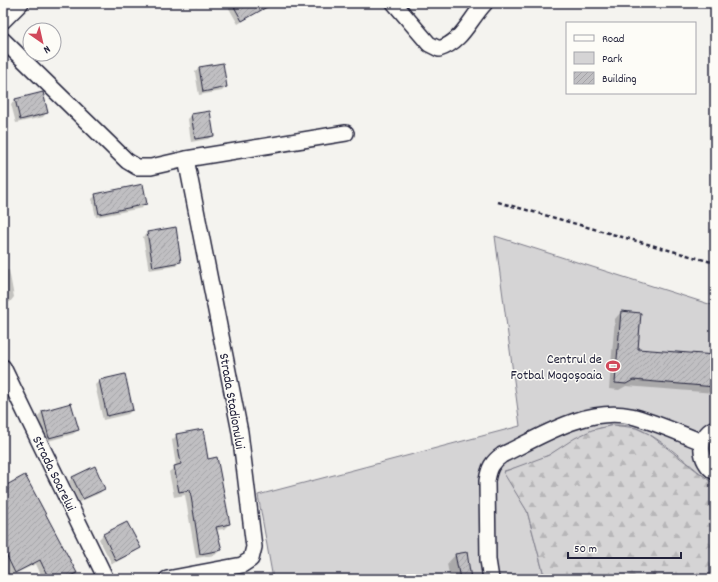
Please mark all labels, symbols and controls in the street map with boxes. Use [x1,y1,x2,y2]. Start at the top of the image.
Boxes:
north arrow [22,22,62,62]
legend [566,22,696,94]
text: Road [602,31,624,48]
text: N [39,40,53,57]
text: Park [602,51,623,68]
text: Building [602,71,637,88]
place label: Centrul de Fotbal Mogoșoaia [511,350,602,386]
street label: Strada Stadionului [213,352,249,451]
sports icon: Centrul de Fotbal Mogoșoaia [605,358,621,374]
street label: Strada Soarelui [26,433,80,515]
scale bar [568,534,681,560]
text: 50 m [574,541,597,558]

